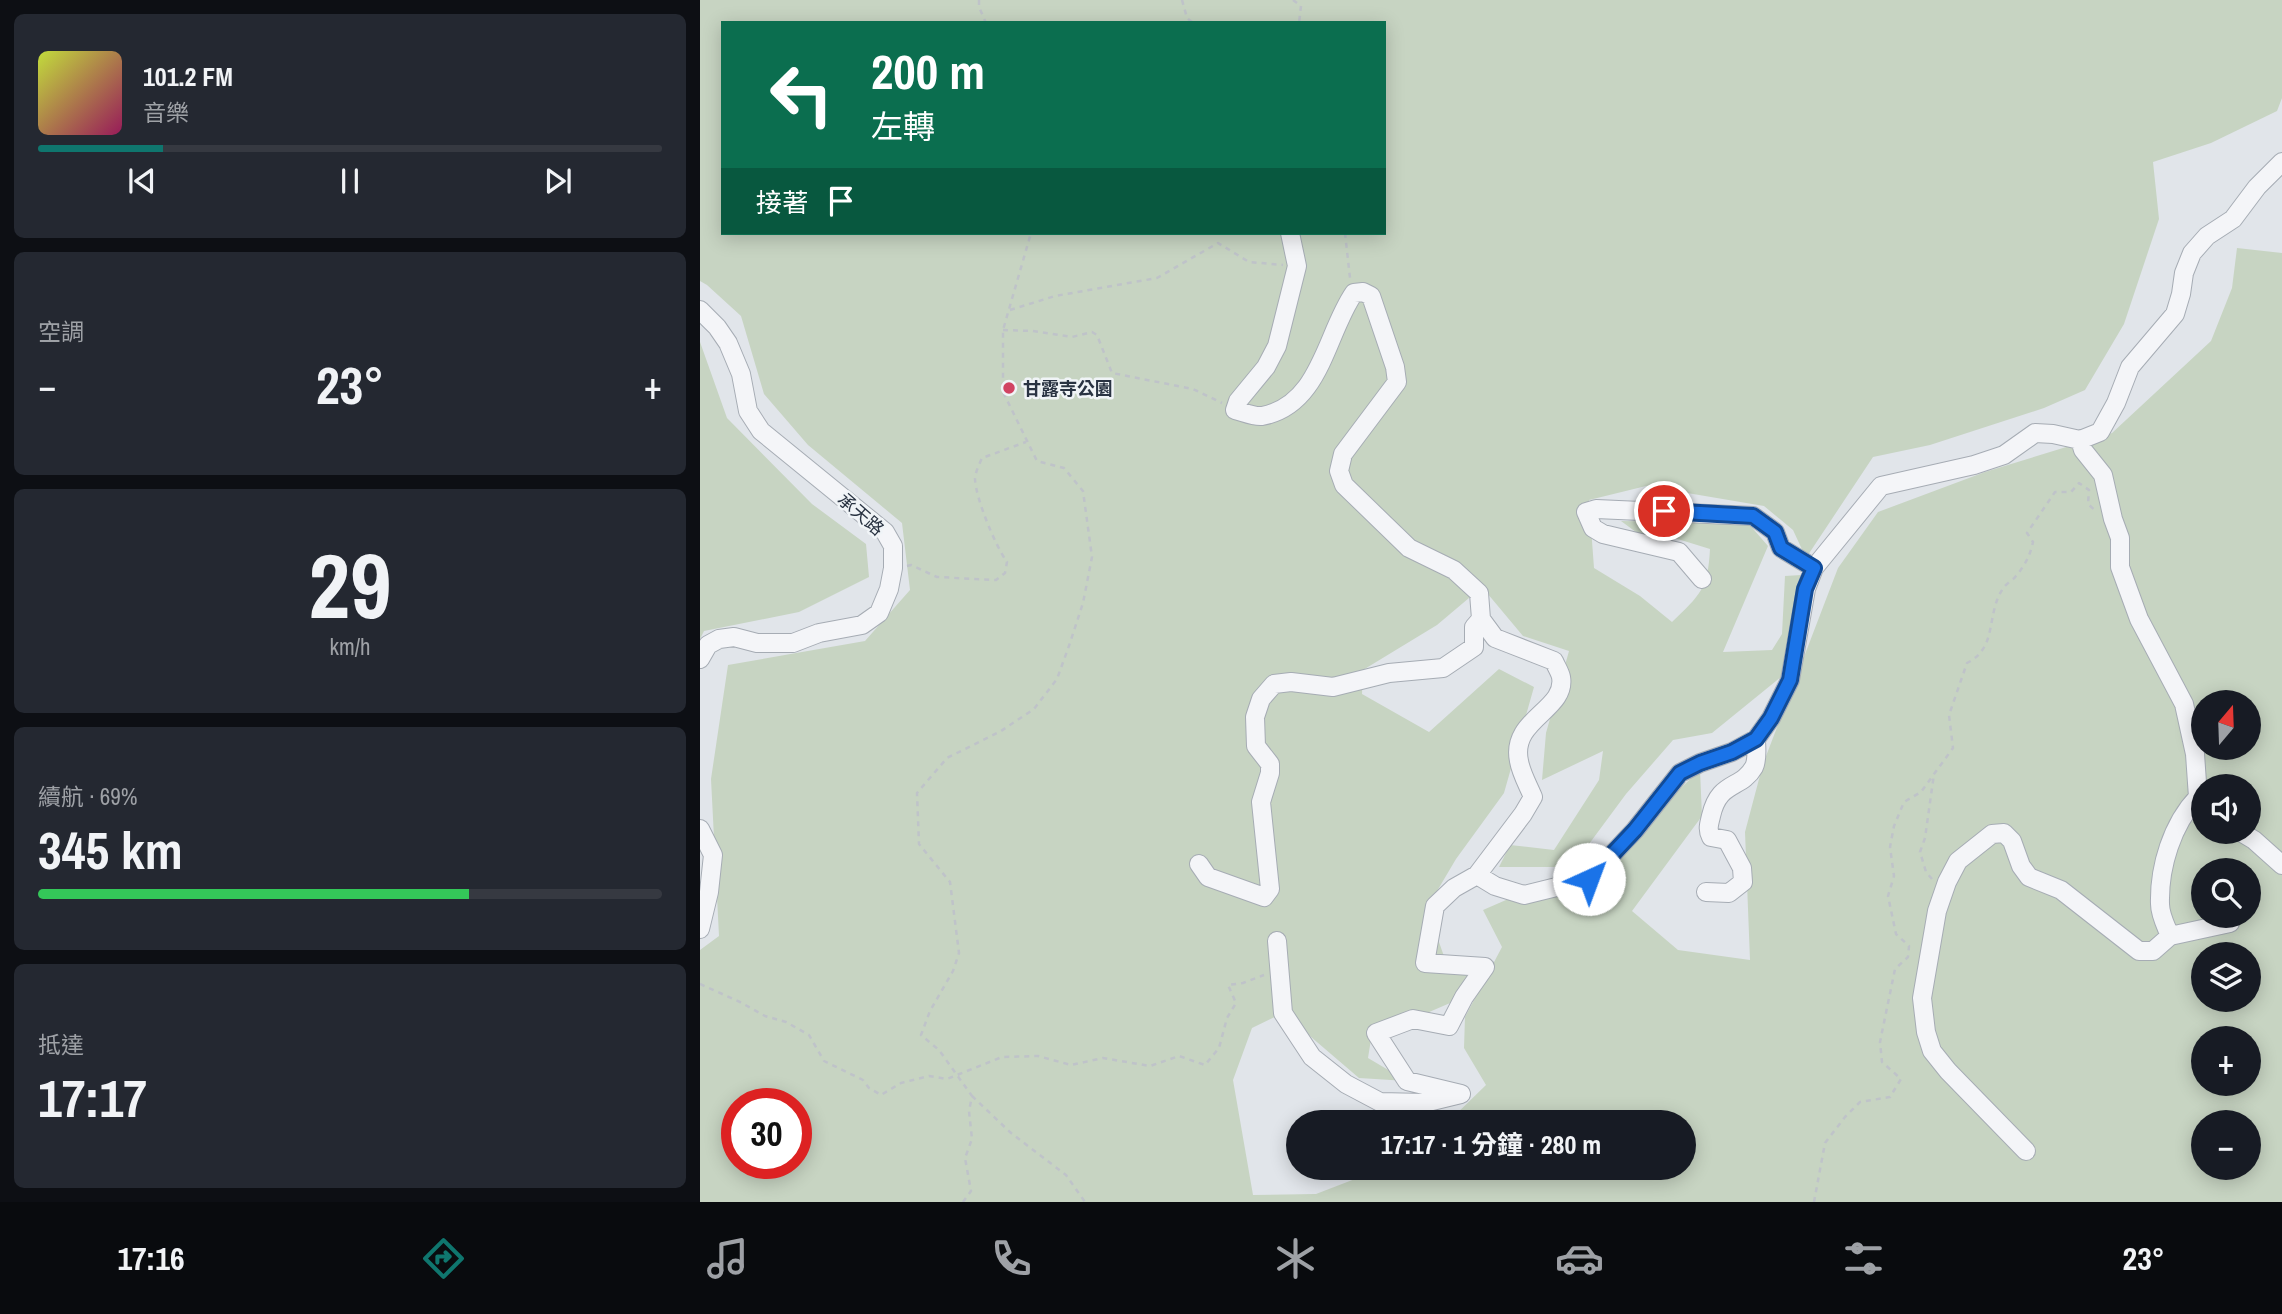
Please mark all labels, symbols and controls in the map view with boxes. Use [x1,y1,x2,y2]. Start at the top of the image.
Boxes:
text: 200 m [871,38,985,104]
icon: left [756,49,847,140]
text: 101.2 FM [143,59,233,94]
text: 音樂 [143,97,189,128]
text: 左轉 [871,105,935,148]
icon: previous [123,162,161,200]
icon: pause [331,162,369,200]
icon: next [539,162,577,200]
icon: arrive [822,182,860,220]
text: 接著 [756,185,808,220]
text: 空調 [38,316,84,347]
text: 23° [316,350,384,420]
text: − [38,360,56,411]
text: + [644,360,662,411]
place label: 甘露寺公園 [1023,376,1113,401]
marker: 甘露寺公園 [1001,380,1017,396]
pin [1634,481,1694,541]
street label: 承天路 [832,487,890,541]
icon: arrive [1645,492,1683,530]
text: 29 [309,524,392,646]
text: km/h [330,631,370,662]
north arrow [2191,690,2261,760]
map controls [2191,690,2261,1180]
button: sound [2191,774,2261,844]
text: 續航 · 69% [38,781,137,812]
text: 345 km [38,815,183,885]
position arrow [1552,842,1626,916]
button: search [2191,858,2261,928]
button: layers [2191,942,2261,1012]
button: + [2191,1026,2261,1096]
text: 抵達 [38,1029,84,1060]
text: 17:17 [38,1063,147,1133]
speed limit sign: 30 [721,1088,812,1179]
button: − [2191,1110,2261,1180]
text: 17:17 · 1 分鐘 · 280 m [1381,1127,1601,1162]
icon: directions [419,1234,468,1283]
icon: music [703,1234,752,1283]
icon: phone [987,1234,1036,1283]
icon: climate [1271,1234,1320,1283]
icon: car [1555,1234,1604,1283]
icon: filters [1839,1234,1888,1283]
text: 17:16 [117,1237,185,1280]
text: 23° [2123,1237,2165,1280]

